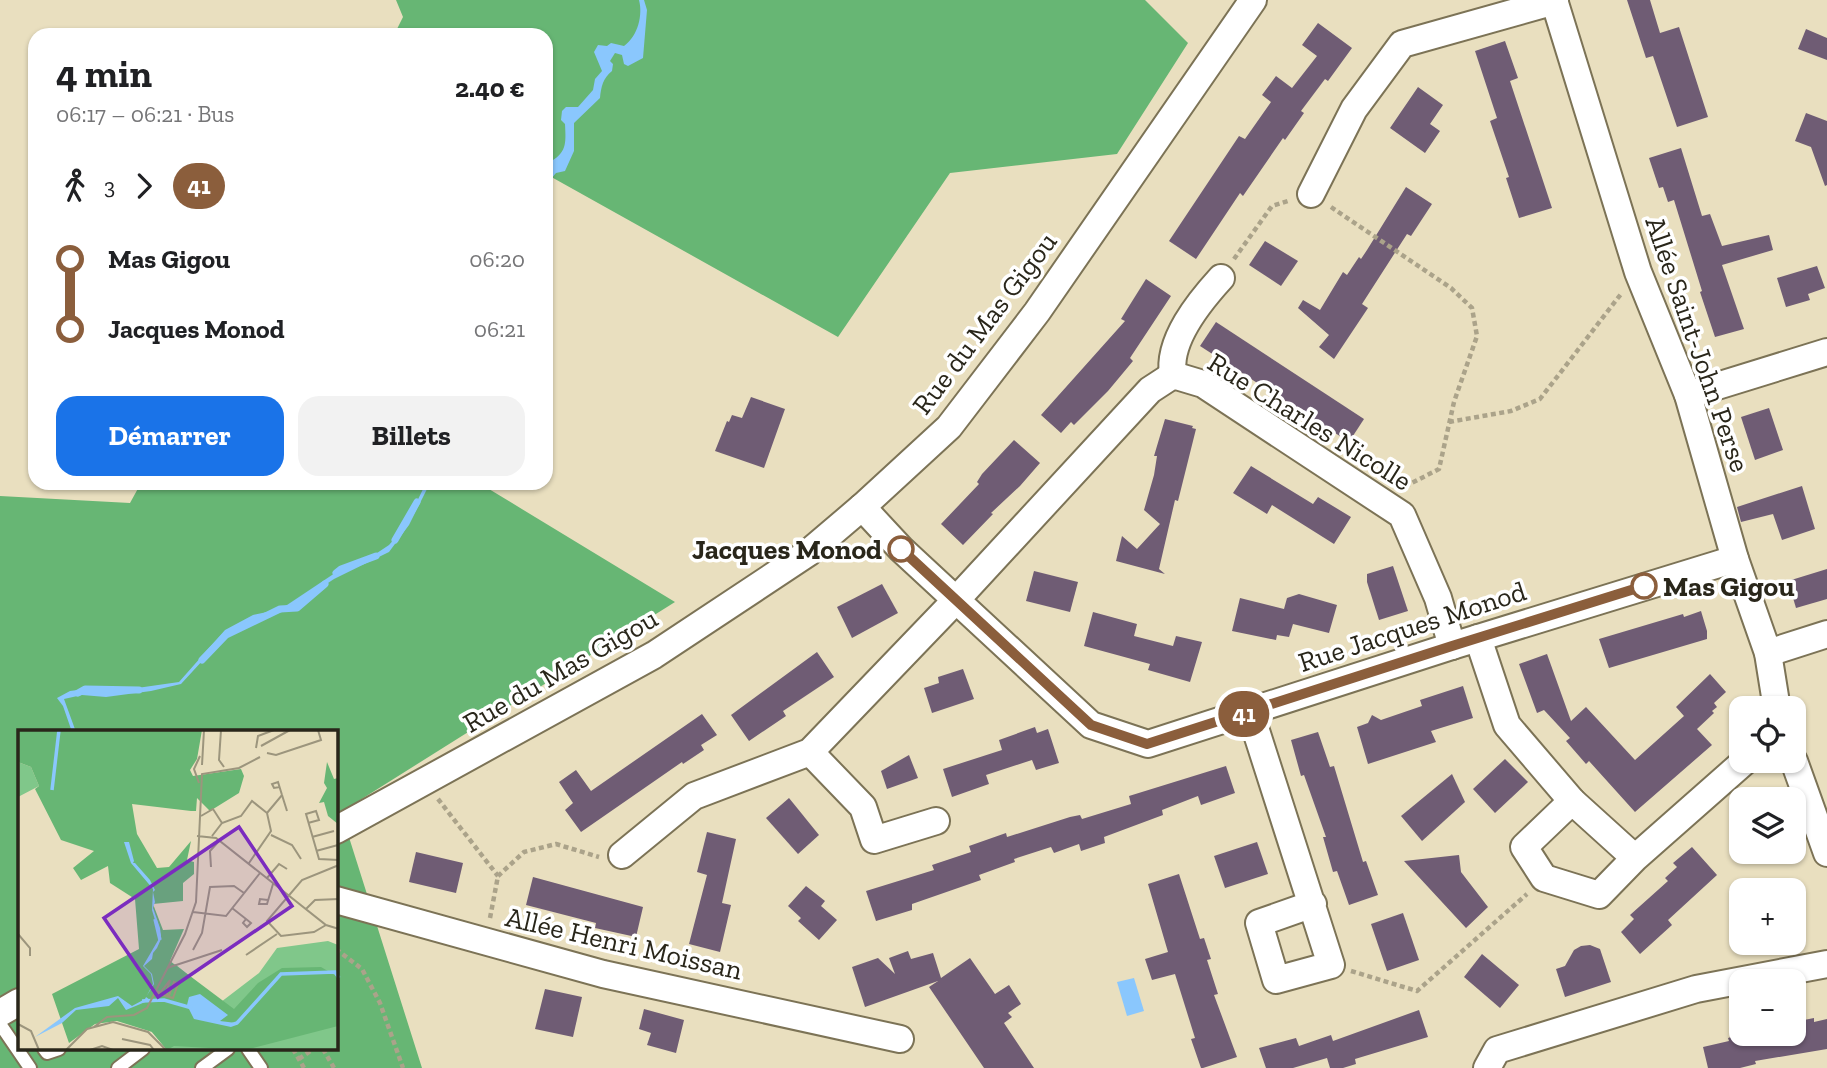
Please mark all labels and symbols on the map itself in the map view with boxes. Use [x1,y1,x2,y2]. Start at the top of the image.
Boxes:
street label: Allée Saint-John Perse [1638,212,1757,476]
street label: Rue du Mas Gigou [905,226,1064,421]
street label: Rue Charles Nicolle [1202,345,1418,497]
place label: Jacques Monod [692,533,882,566]
marker: Jacques Monod [888,536,914,562]
place label: Mas Gigou [1663,570,1795,603]
marker: Mas Gigou [1631,573,1657,599]
street label: Rue Jacques Monod [1294,574,1530,679]
street label: Rue du Mas Gigou [457,601,664,739]
line badge: 41 [1212,691,1276,737]
inset map [18,730,338,1050]
street label: Allée Henri Moissan [502,900,745,987]

